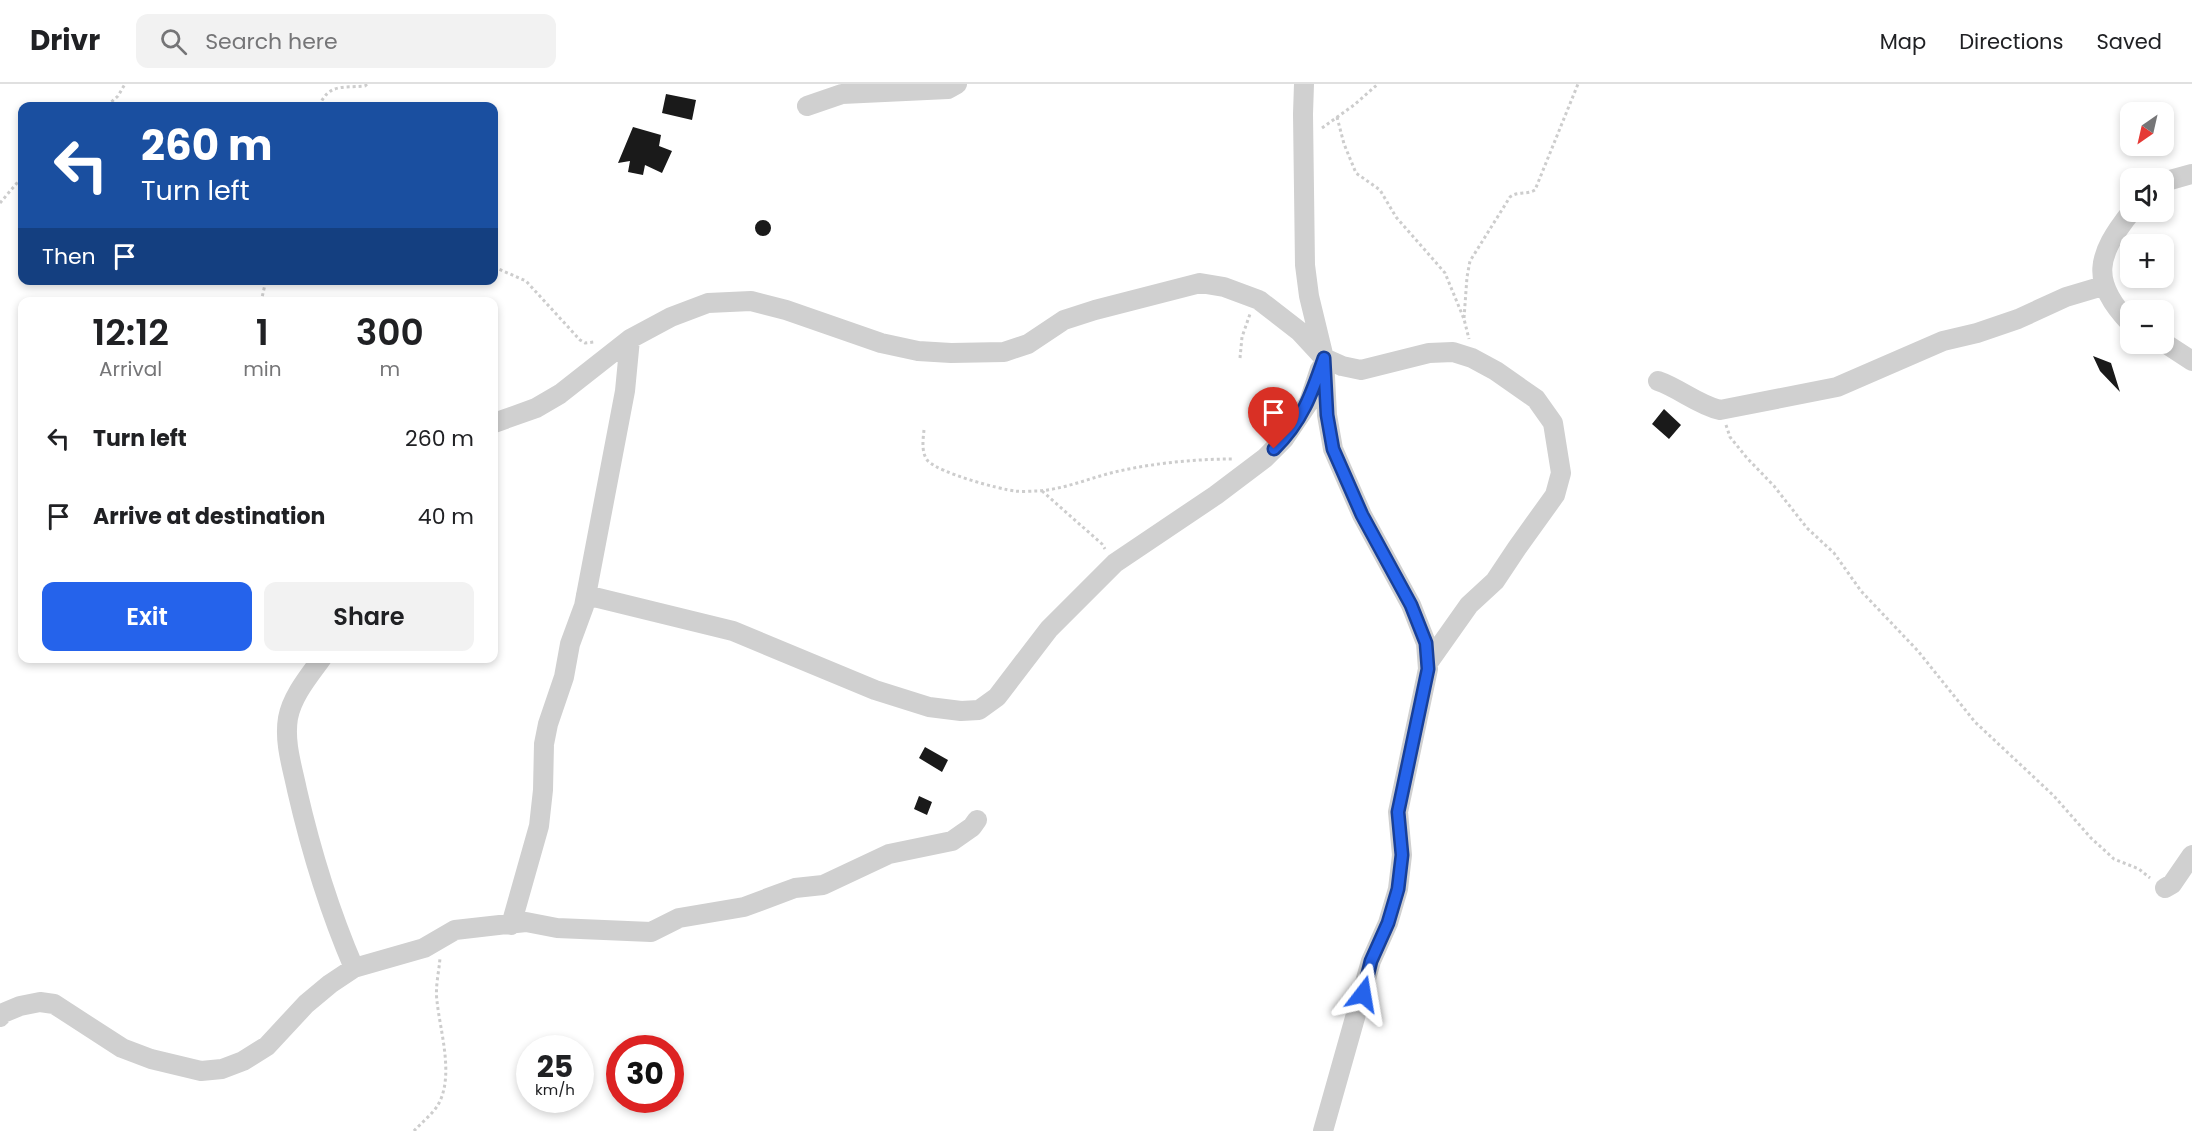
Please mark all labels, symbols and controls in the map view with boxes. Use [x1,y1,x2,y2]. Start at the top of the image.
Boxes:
search box [136,14,556,68]
text: Drivr [30,21,100,60]
icon: search [157,25,190,58]
text: Search here [205,26,338,57]
text: Map [1880,27,1926,56]
text: Directions [1959,27,2063,56]
text: Saved [2096,27,2162,56]
north arrow [2120,102,2174,156]
map controls [2120,102,2174,354]
text: 260 m [141,116,273,175]
icon: left [42,126,120,204]
button: sound [2120,168,2174,222]
text: Turn left [141,172,250,209]
button: + [2120,234,2174,288]
icon: arrive [108,240,141,273]
text: Then [42,241,96,272]
button: − [2120,300,2174,354]
text: 12:12 [92,307,169,358]
text: 1 [256,307,269,358]
text: 300 [356,307,424,358]
text: Arrival [99,355,162,383]
text: min [243,355,282,383]
text: m [379,355,400,383]
pin [1248,387,1299,449]
icon: arrive [1257,396,1290,429]
icon: left [42,422,75,455]
text: Turn left [93,423,187,454]
text: 260 m [405,423,474,454]
icon: arrive [42,500,75,533]
text: Arrive at destination [93,501,325,532]
text: 40 m [418,501,474,532]
button: Exit [42,582,252,651]
button: Share [264,582,474,651]
position arrow [1331,962,1395,1026]
speed limit sign: 30 [606,1035,684,1113]
text: 25 [537,1045,573,1088]
text: km/h [535,1079,575,1100]

